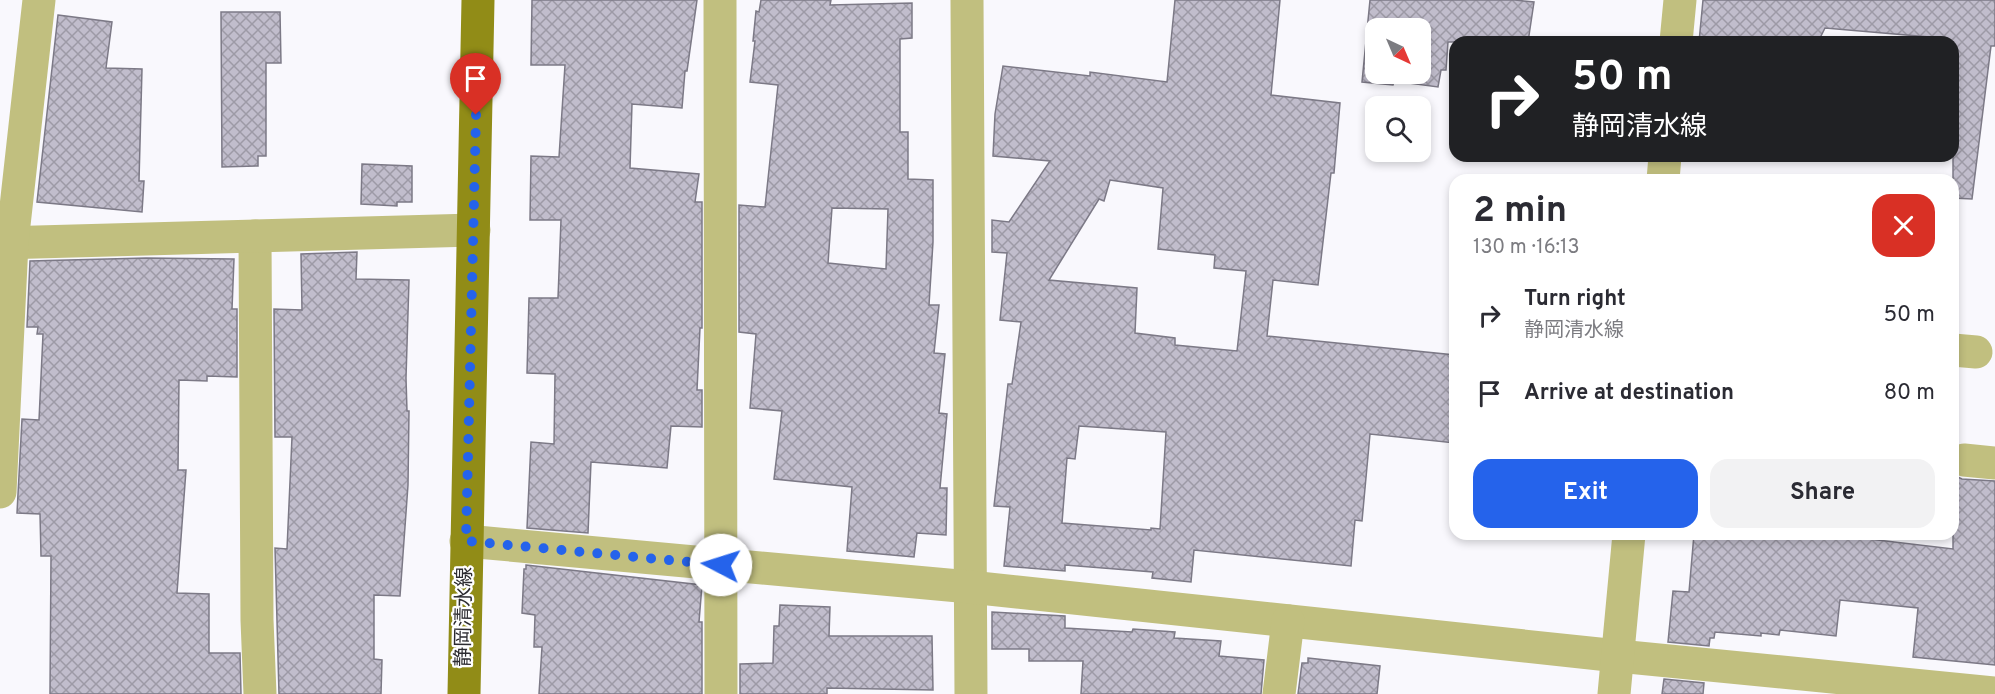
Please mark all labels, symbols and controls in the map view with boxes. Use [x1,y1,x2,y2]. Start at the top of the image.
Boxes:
north arrow [1365,18,1431,84]
map controls [1365,18,1431,162]
text: 50 m [1572,52,1673,105]
pin [450,53,501,115]
icon: right [1473,60,1551,138]
icon: arrive [459,62,492,95]
button: search [1365,96,1431,162]
text: 静岡清水線 [1572,111,1707,145]
text: 2 min [1473,189,1567,235]
button: close [1872,194,1935,257]
text: 130 m · 16:13 [1473,235,1580,261]
text: Turn right [1524,286,1626,313]
icon: right [1473,299,1506,332]
text: 50 m [1883,302,1935,329]
text: 静岡清水線 [1524,318,1624,344]
icon: arrive [1473,377,1506,410]
text: Arrive at destination [1524,380,1734,407]
text: 80 m [1884,380,1935,407]
button: Exit [1473,459,1698,528]
button: Share [1710,459,1935,528]
position arrow [689,533,753,597]
street label: 静岡清水線 [451,567,479,667]

